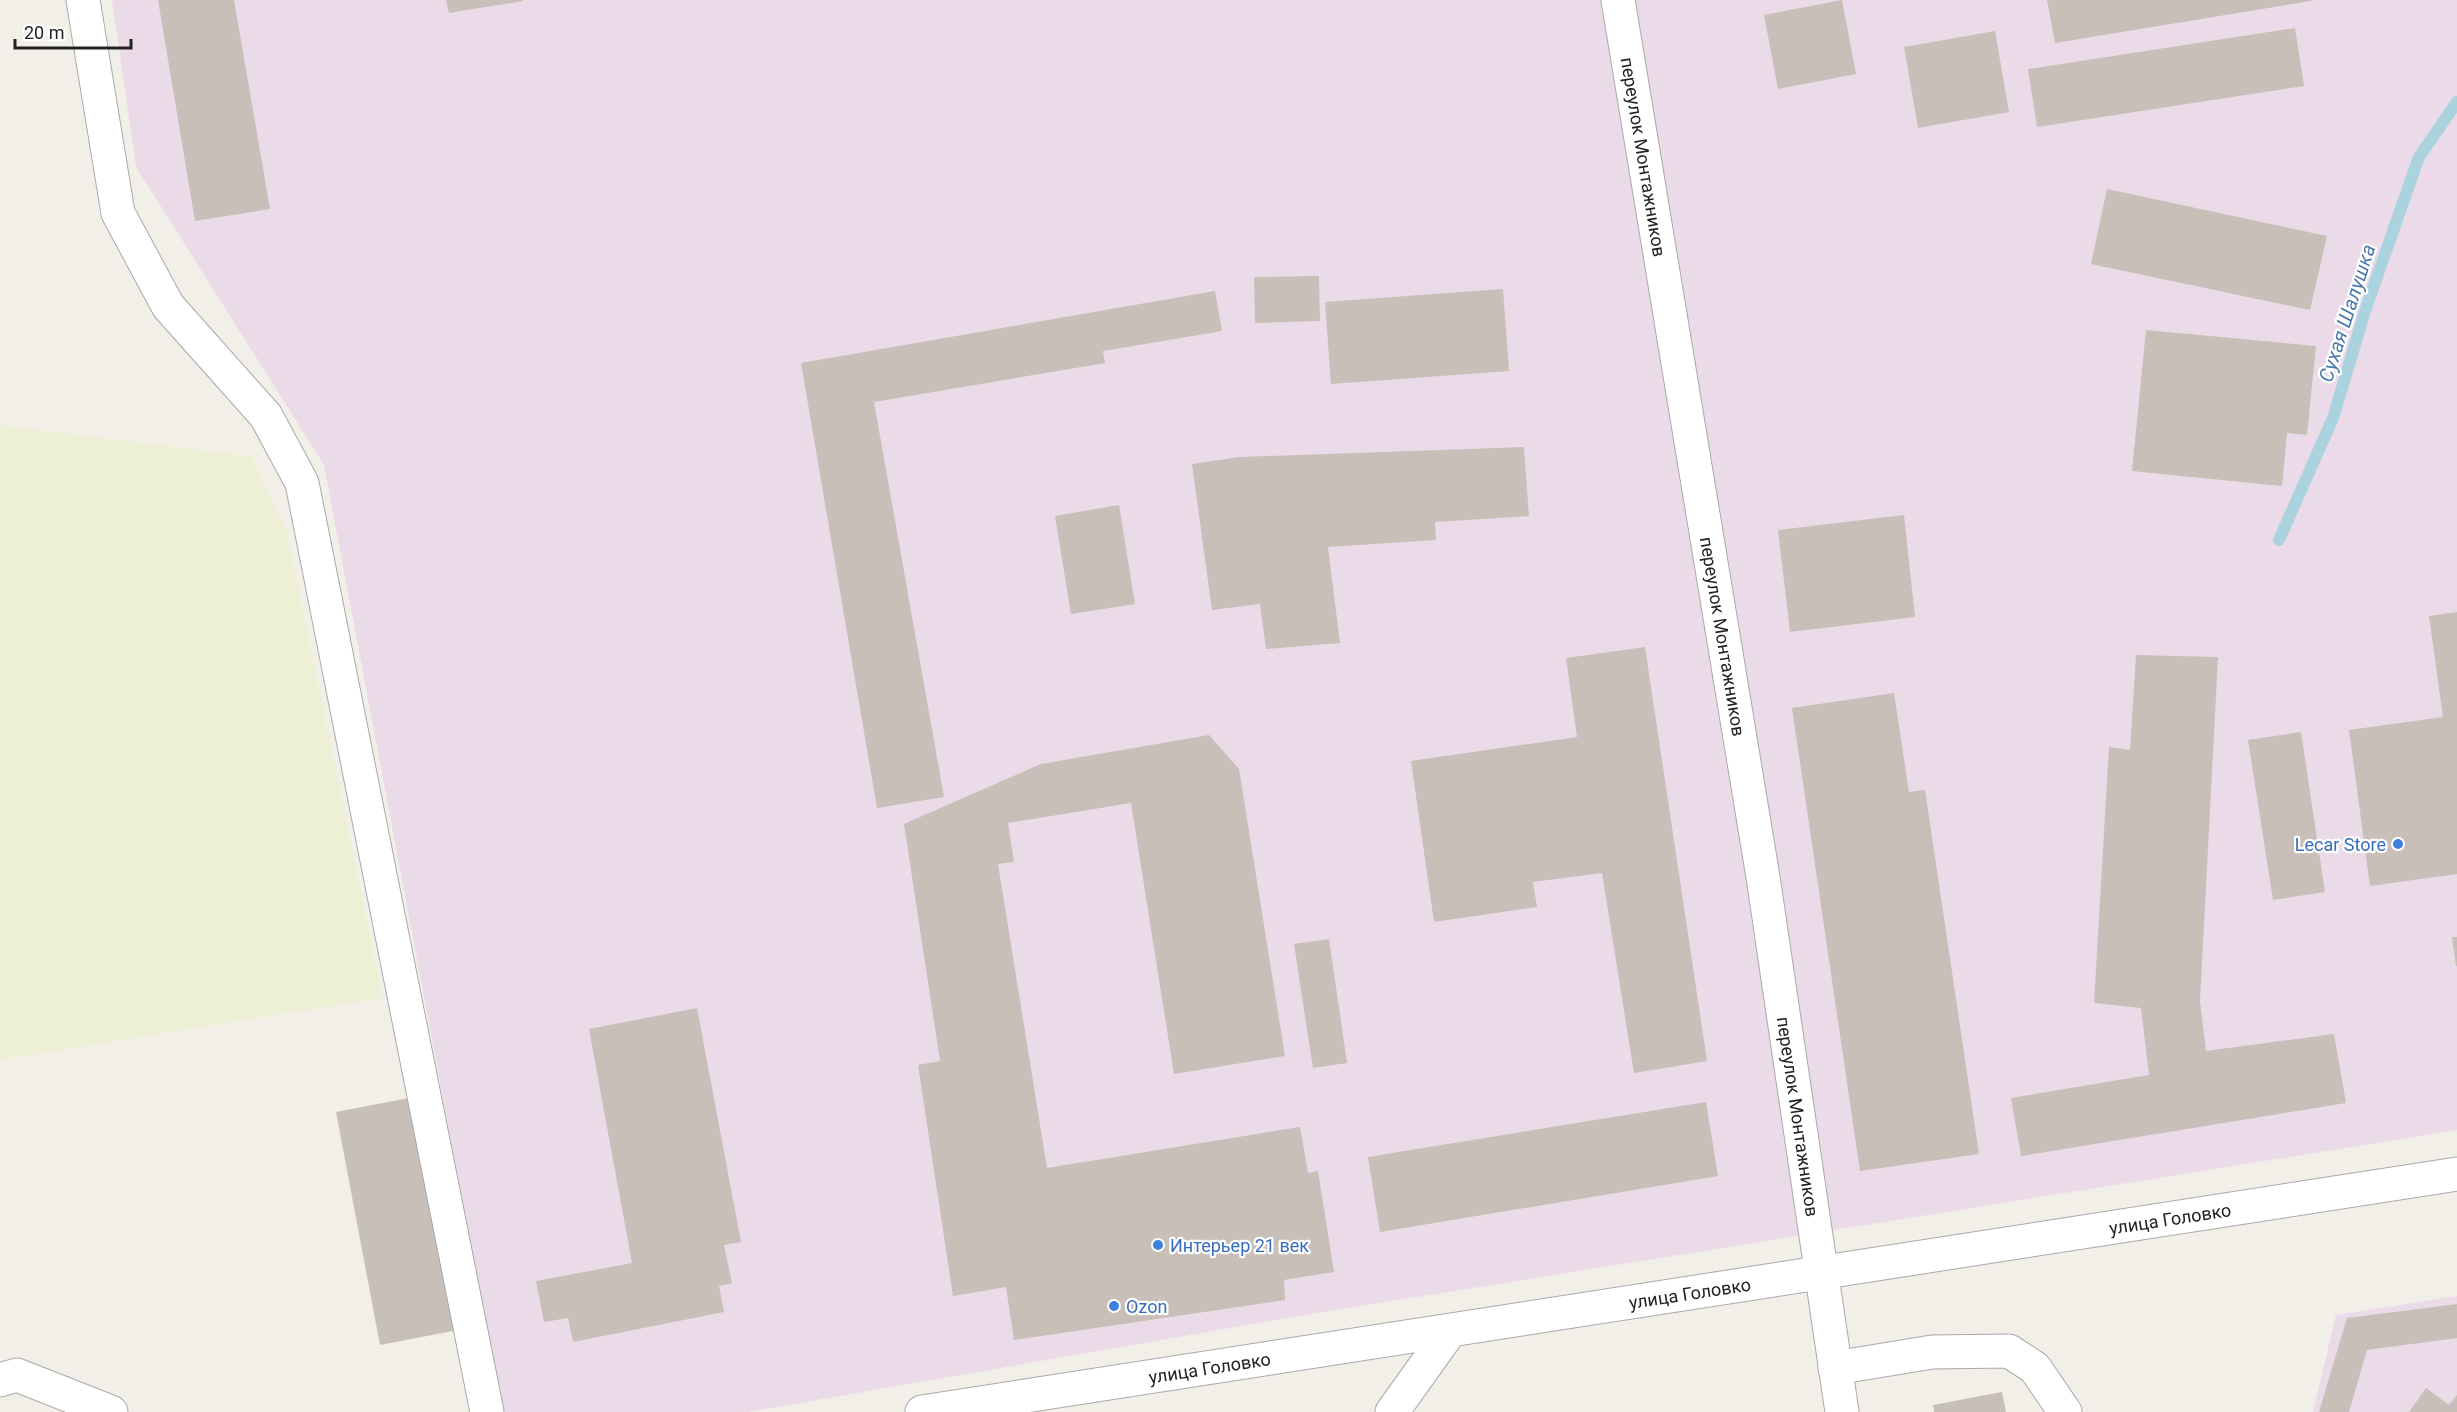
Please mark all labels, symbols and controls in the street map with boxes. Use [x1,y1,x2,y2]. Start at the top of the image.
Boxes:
scale bar [15,12,130,50]
text: 20 m [24,22,64,43]
street label: переулок Монтажников [1617,56,1671,258]
water label: Сухая Шалушка [2313,241,2381,385]
street label: переулок Монтажников [1696,535,1750,738]
place label: Lecar Store [2295,834,2386,855]
marker: Lecar Store [2391,837,2405,851]
street label: переулок Монтажников [1773,1015,1823,1218]
street label: улица Головко [2108,1199,2233,1238]
place label: Интерьер 21 век [1170,1235,1309,1256]
marker: Интерьер 21 век [1151,1238,1165,1252]
street label: улица Головко [1627,1273,1752,1313]
place label: Ozon [1126,1296,1167,1317]
marker: Ozon [1107,1299,1121,1313]
street label: улица Головко [1147,1348,1272,1387]

